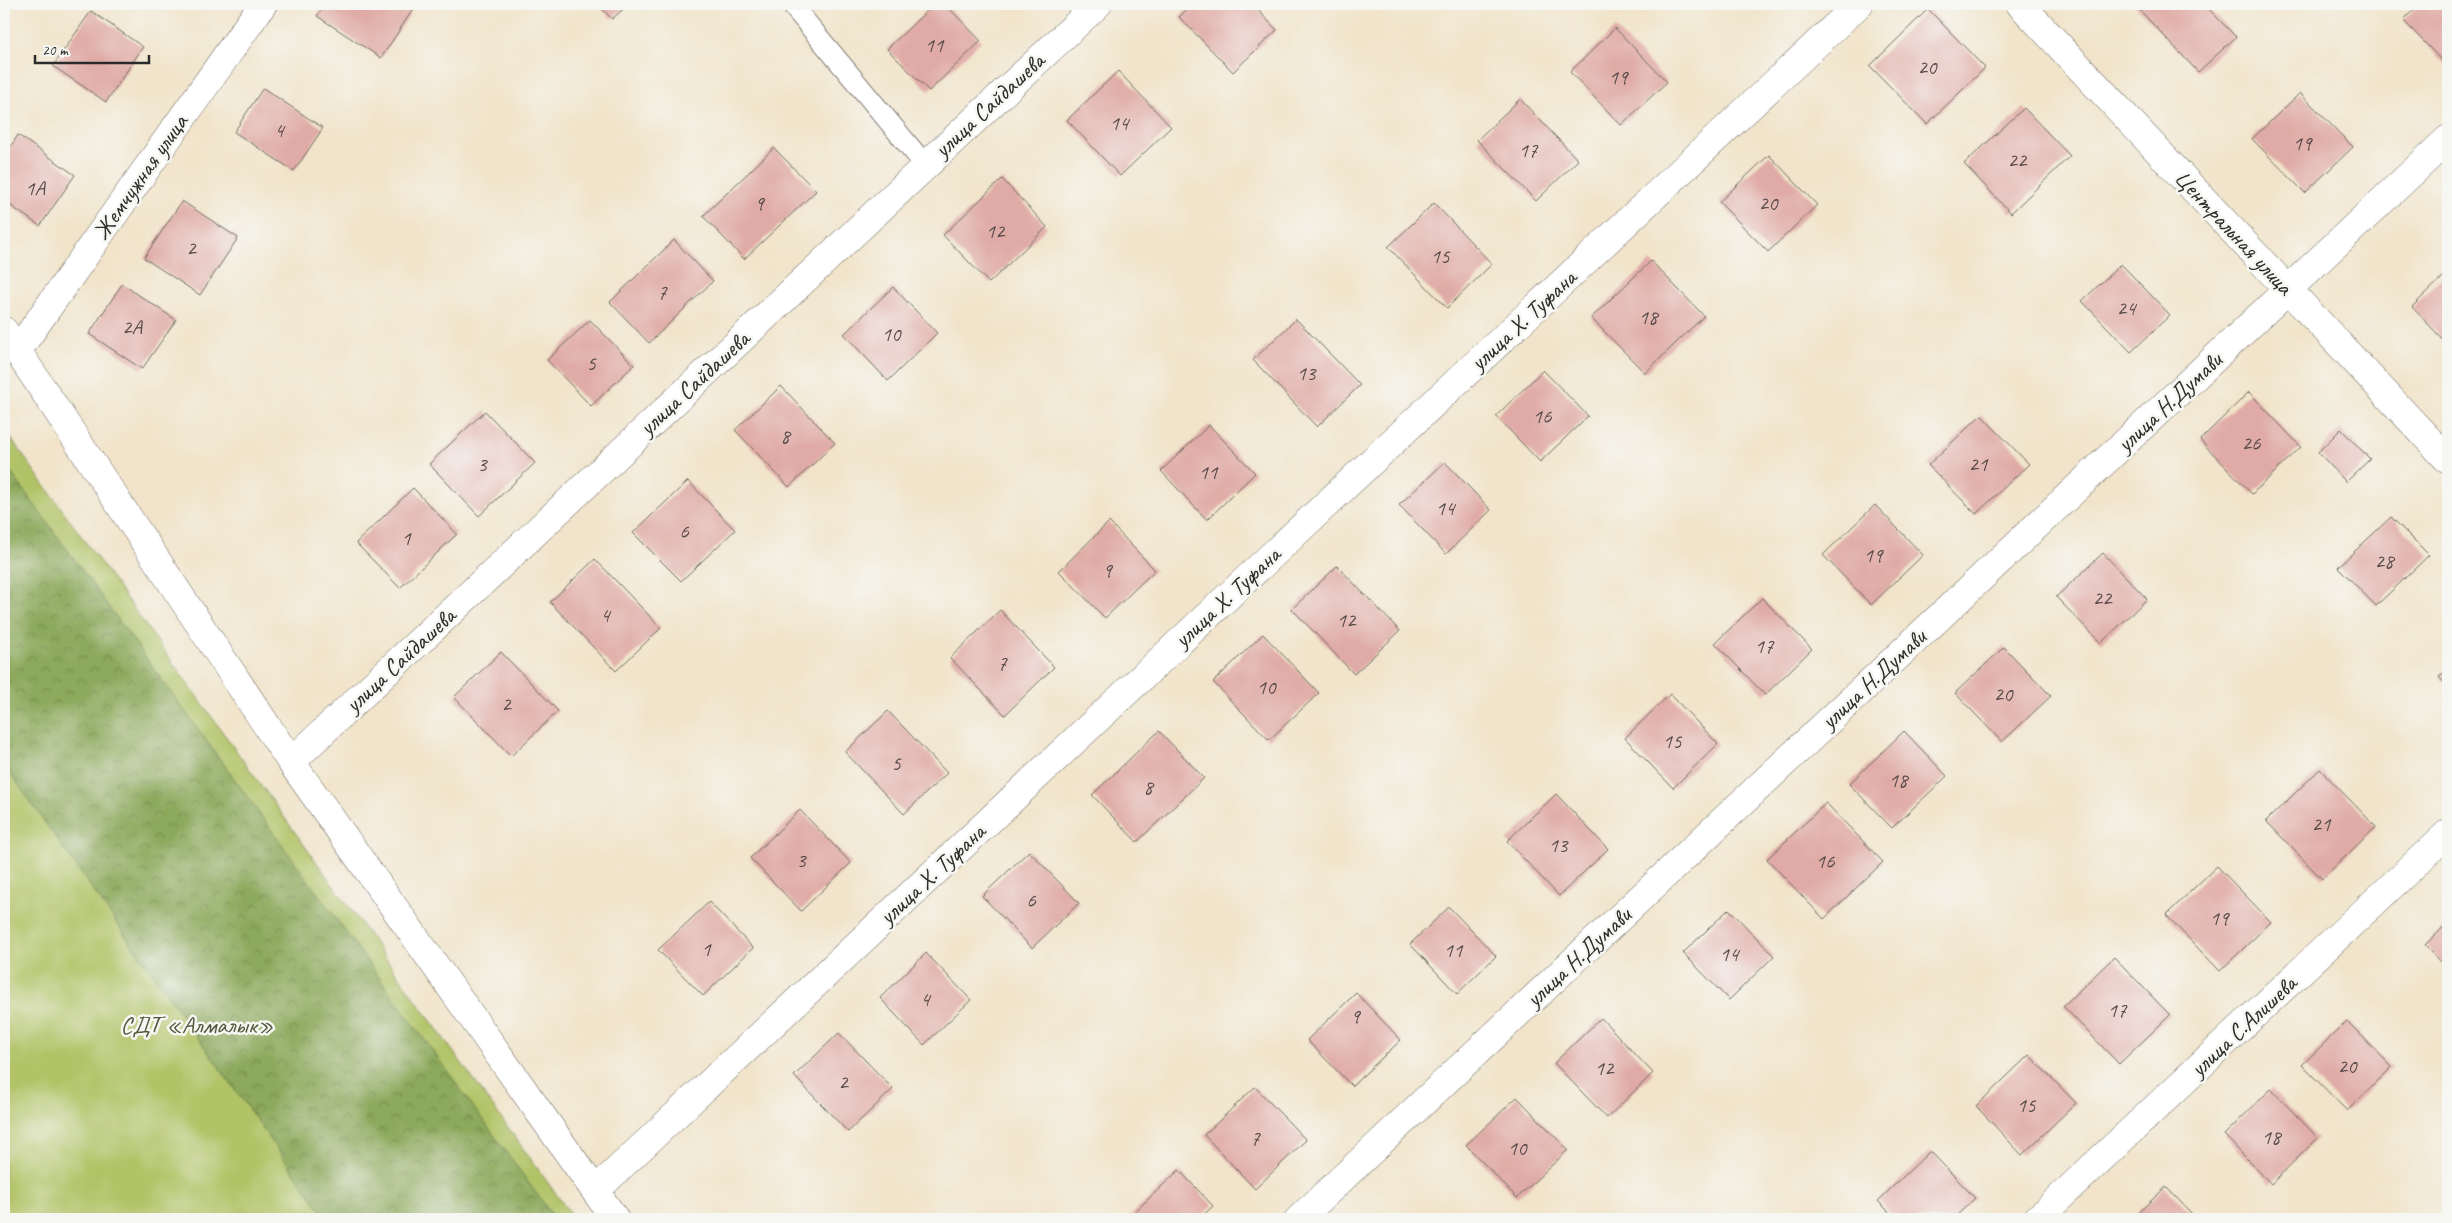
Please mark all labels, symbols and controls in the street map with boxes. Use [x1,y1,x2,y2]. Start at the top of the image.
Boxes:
scale bar [35,32,149,64]
house number: 11 [925,32,945,58]
text: 20 m [42,41,69,60]
street label: улица Сайдашева [926,45,1052,165]
house number: 20 [1918,54,1938,80]
house number: 19 [1609,64,1629,90]
street label: Жемчужная улица [86,107,195,245]
house number: 14 [1110,110,1131,136]
house number: 4 [274,117,286,143]
house number: 19 [2293,130,2313,156]
house number: 17 [1519,137,1539,163]
house number: 22 [2008,147,2028,173]
street label: Центральная улица [2168,163,2301,302]
house number: 1А [25,175,46,201]
house number: 9 [754,190,765,216]
house number: 20 [1759,190,1779,216]
house number: 12 [986,218,1006,244]
house number: 2 [186,235,197,261]
house number: 15 [1431,243,1451,269]
street label: улица Х. Туфана [1462,262,1584,378]
house number: 7 [657,279,668,305]
house number: 24 [2117,295,2138,321]
house number: 18 [1639,304,1660,330]
house number: 2А [122,314,143,340]
house number: 10 [882,321,902,347]
street label: улица Сайдашева [631,323,757,443]
street label: улица Н.Думави [2109,344,2230,460]
house number: 5 [586,350,597,376]
house number: 13 [1297,360,1317,386]
house number: 16 [1533,403,1552,429]
house number: 8 [780,423,792,449]
house number: 26 [2242,430,2261,456]
house number: 3 [477,451,488,477]
house number: 21 [1969,451,1989,477]
house number: 11 [1199,459,1219,485]
house number: 14 [1436,495,1457,521]
house number: 6 [679,518,689,544]
house number: 1 [401,525,412,551]
street label: улица Х. Туфана [1166,539,1288,655]
house number: 19 [1864,542,1884,568]
house number: 28 [2375,548,2396,574]
house number: 9 [1102,557,1113,583]
house number: 22 [2093,585,2113,611]
street label: улица Сайдашева [337,600,463,720]
house number: 4 [600,602,612,628]
house number: 12 [1337,607,1357,633]
street label: улица Н.Думави [1813,621,1934,737]
house number: 17 [1755,633,1775,659]
house number: 7 [997,650,1008,676]
house number: 10 [1257,674,1277,700]
house number: 20 [1994,681,2014,707]
house number: 2 [501,691,512,717]
house number: 15 [1663,728,1683,754]
house number: 5 [891,750,902,776]
house number: 18 [1889,767,1910,793]
house number: 8 [1143,774,1155,800]
house number: 21 [2312,811,2332,837]
street label: улица Х. Туфана [871,816,993,932]
house number: 13 [1549,832,1569,858]
house number: 3 [796,847,807,873]
house number: 16 [1816,848,1835,874]
house number: 6 [1026,887,1036,913]
street label: улица Н.Думави [1518,899,1639,1015]
house number: 19 [2210,905,2230,931]
house number: 1 [701,936,712,962]
house number: 11 [1444,937,1464,963]
house number: 14 [1720,941,1741,967]
street label: улица С.Алишева [2182,967,2304,1085]
house number: 4 [920,986,932,1012]
house number: 17 [2108,997,2128,1023]
house number: 9 [1350,1003,1361,1029]
park label: СДТ «Алмалык» [120,1010,274,1040]
house number: 20 [2338,1053,2358,1079]
house number: 12 [1595,1055,1615,1081]
house number: 2 [838,1069,849,1095]
house number: 15 [2017,1092,2037,1118]
house number: 18 [2262,1124,2283,1150]
house number: 7 [1250,1125,1261,1151]
house number: 10 [1508,1135,1528,1161]

